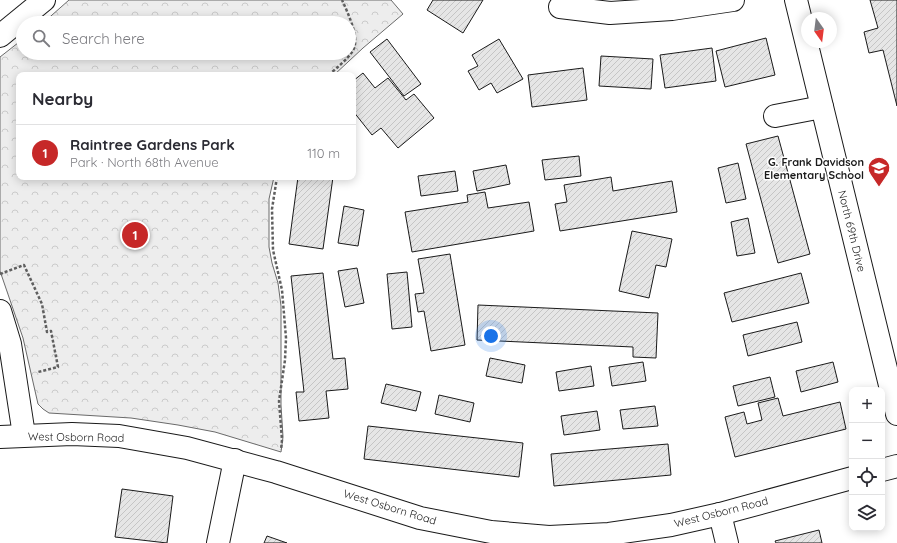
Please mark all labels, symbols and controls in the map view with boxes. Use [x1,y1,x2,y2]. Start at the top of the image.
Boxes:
north arrow [801,12,837,48]
search box [16,16,356,60]
icon: search [30,27,52,49]
text: Search here [62,29,145,48]
text: Nearby [32,88,93,109]
text: Raintree Gardens Park [70,135,235,154]
text: 1 [42,145,48,161]
text: 110 m [307,145,340,161]
text: Park · North 68th Avenue [70,154,219,170]
place label: G. Frank Davidson Elementary School [764,155,864,182]
school or university icon: G. Frank Davidson Elementary School [866,155,892,188]
street label: North 69th Drive [835,189,869,273]
pin: 1 [122,220,148,250]
your location [481,326,501,346]
map controls [849,387,885,531]
button: + [849,387,885,423]
button: − [849,423,885,459]
street label: West Osborn Road [28,429,124,445]
button: locate [849,459,885,495]
street label: West Osborn Road [342,486,438,528]
street label: West Osborn Road [673,494,769,530]
button: layers [849,495,885,531]

